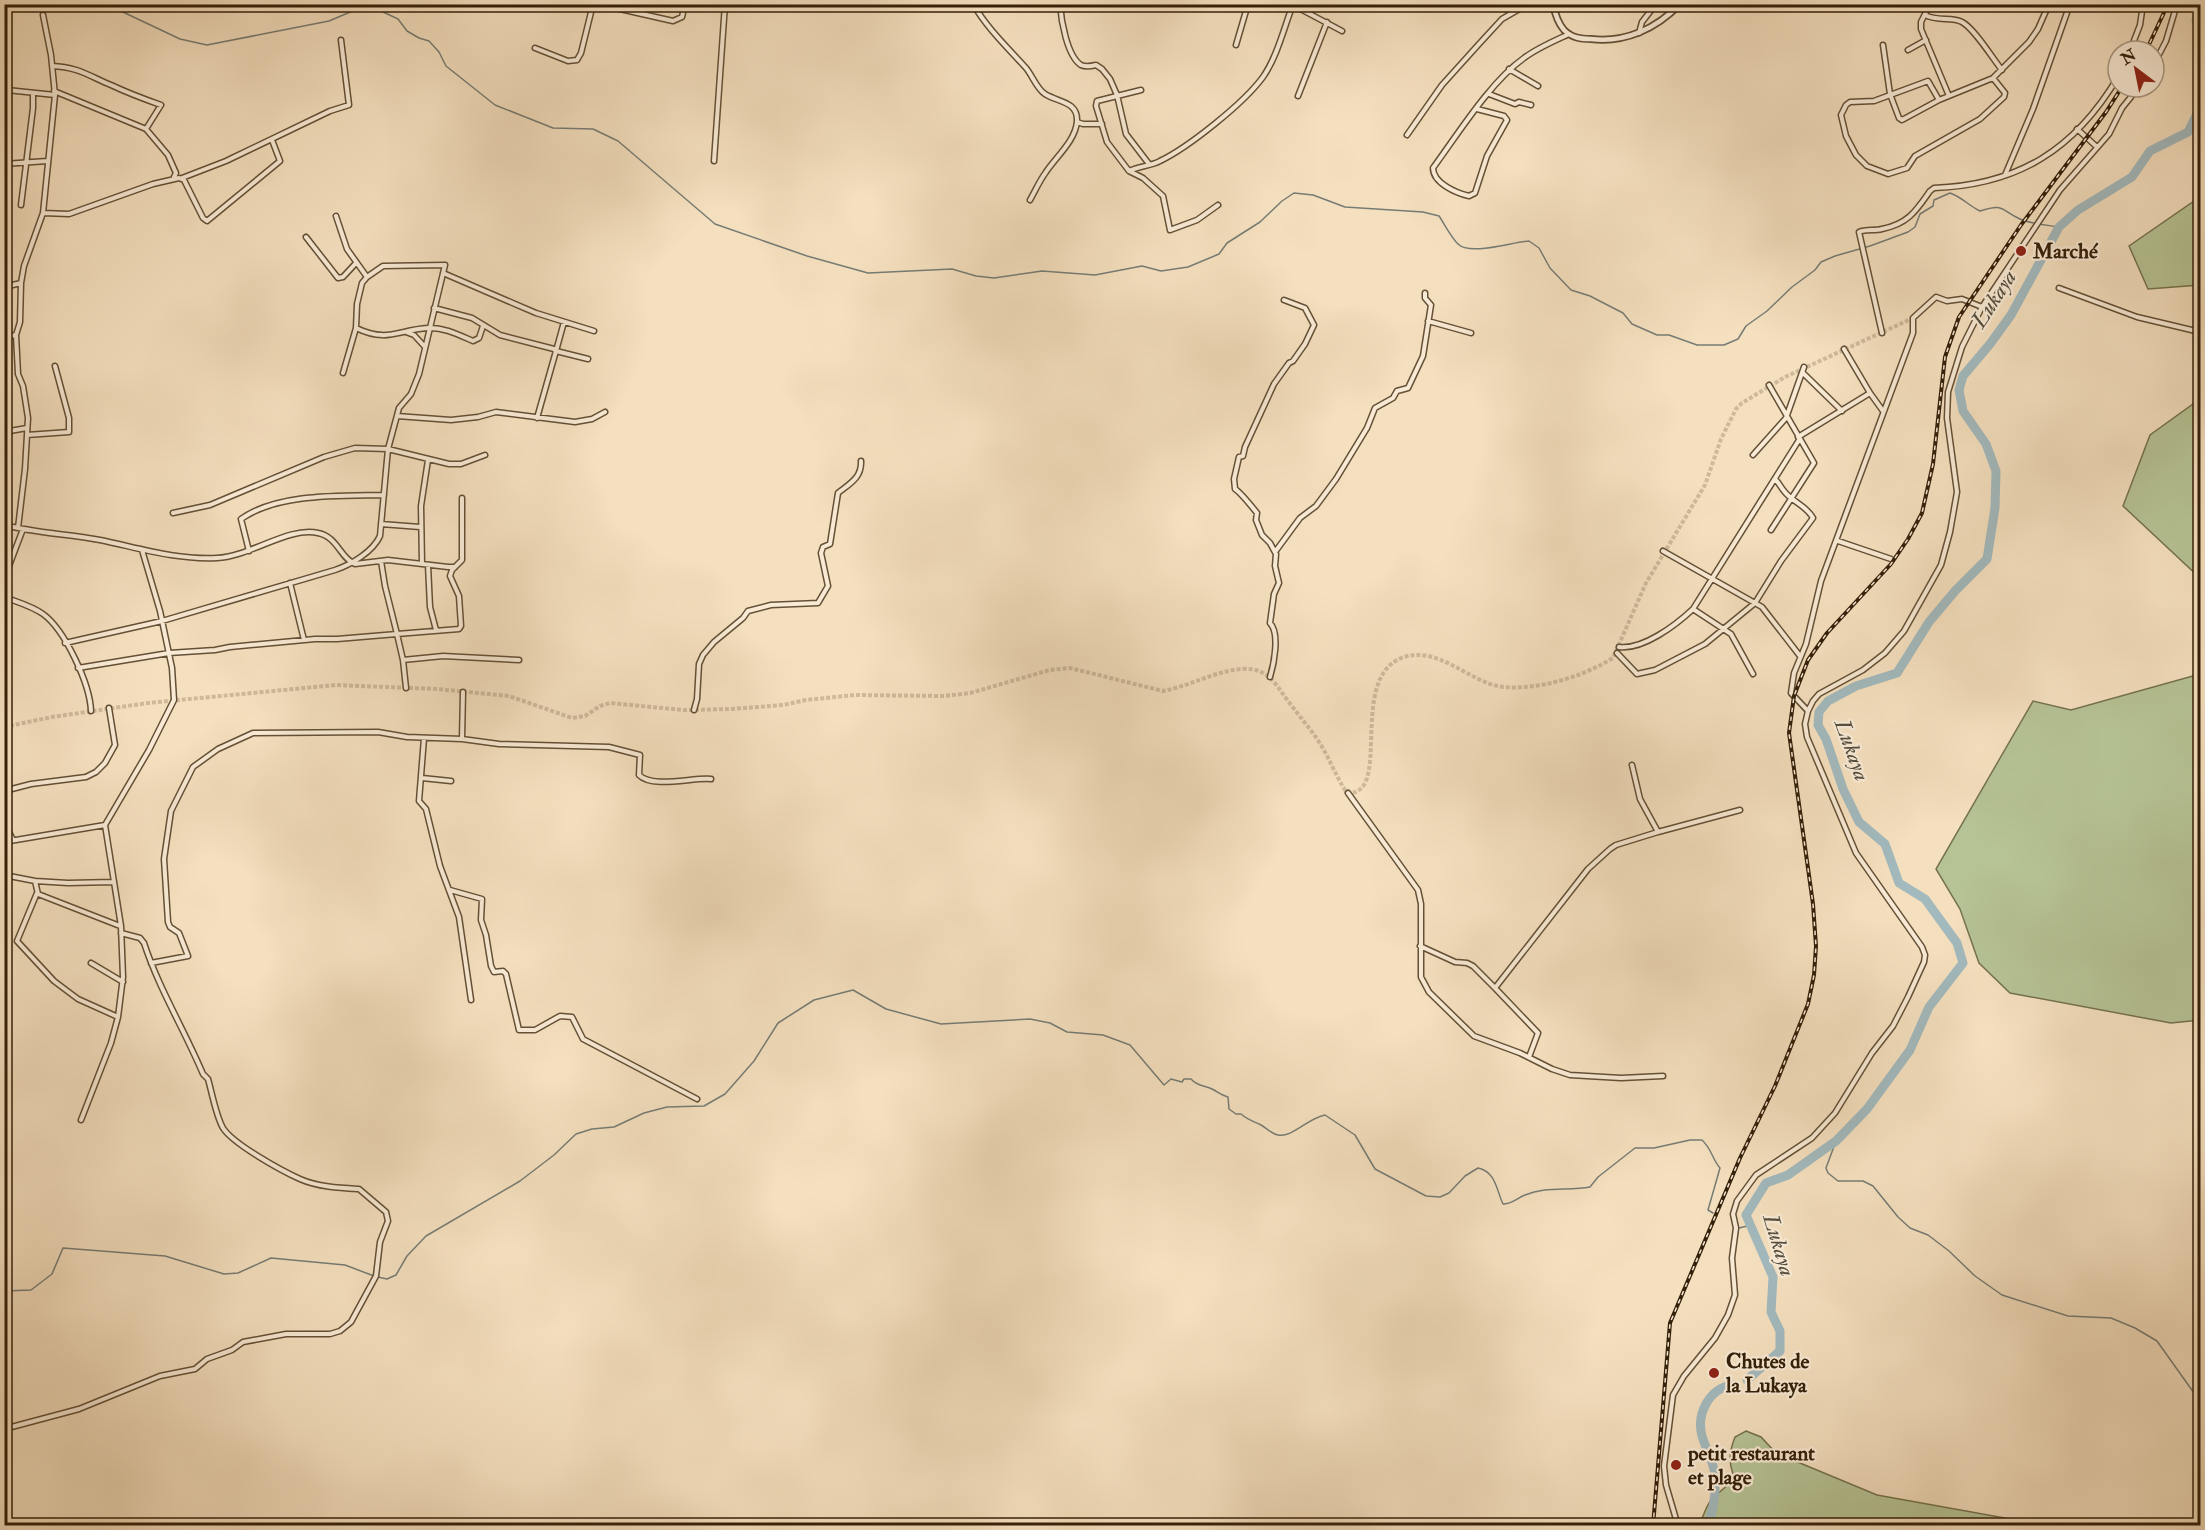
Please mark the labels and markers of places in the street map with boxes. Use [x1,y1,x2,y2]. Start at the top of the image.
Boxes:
place label: Marché [2032,238,2099,265]
marker: Marché [2014,244,2028,258]
place label: Chutes de la Lukaya [1725,1348,1810,1399]
marker: Chutes de la Lukaya [1707,1366,1721,1380]
place label: petit restaurant et plage [1687,1440,1815,1491]
marker: petit restaurant et plage [1669,1458,1683,1472]

